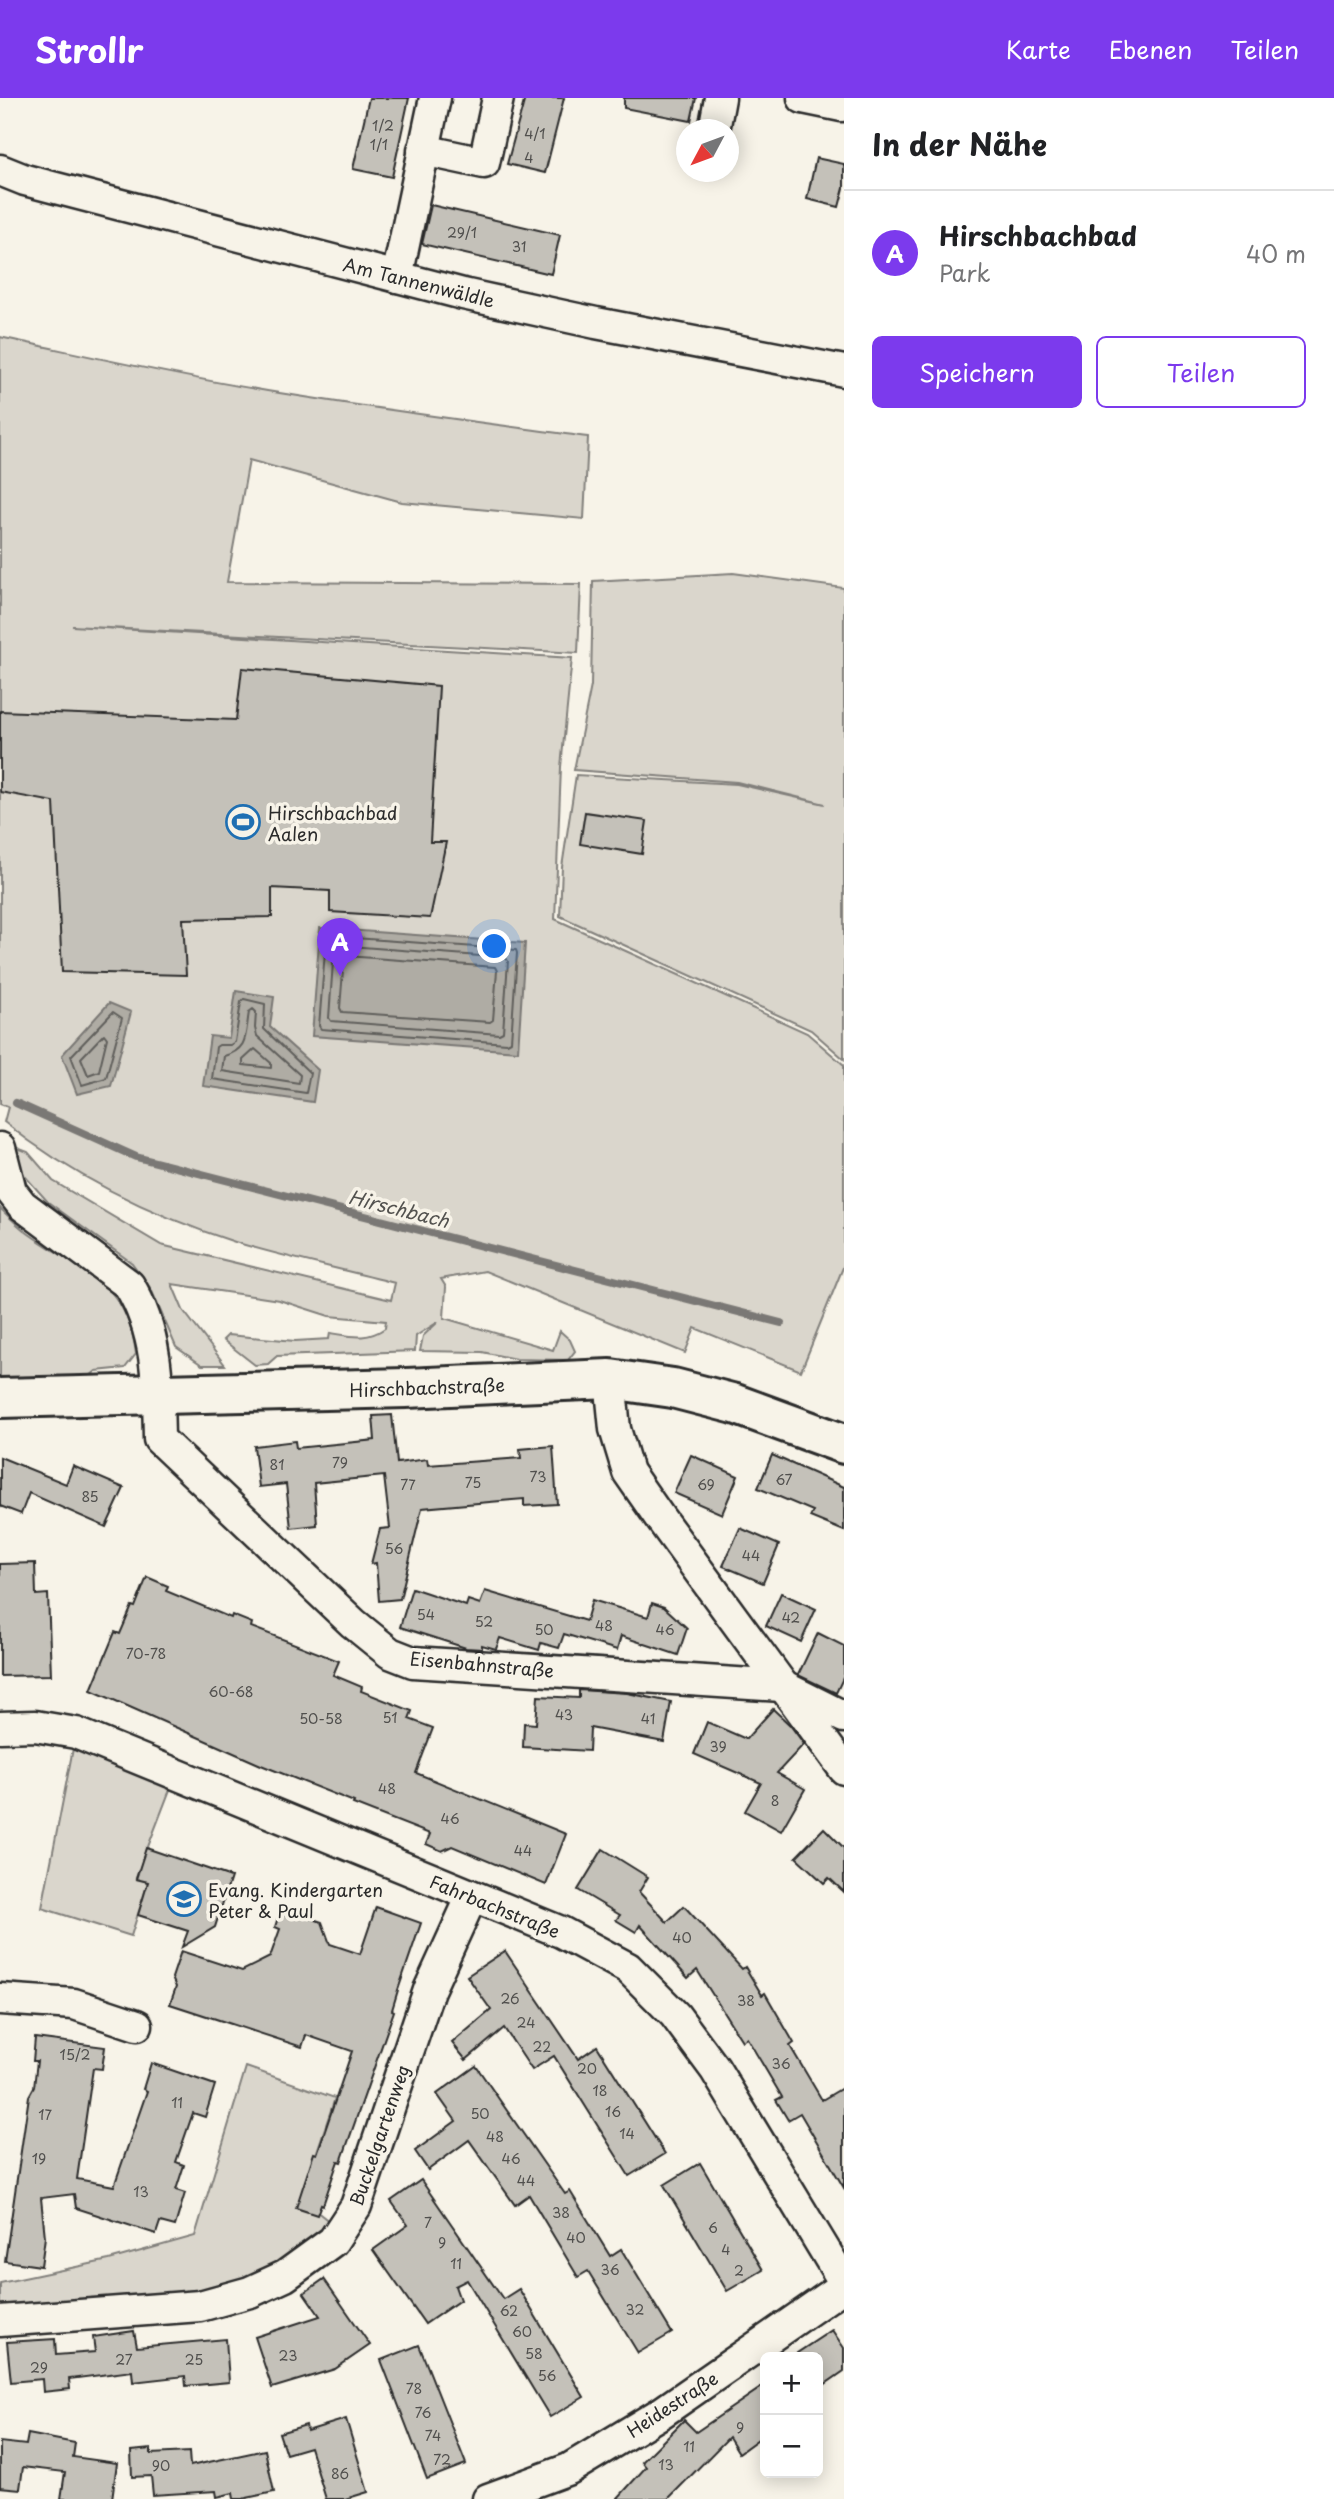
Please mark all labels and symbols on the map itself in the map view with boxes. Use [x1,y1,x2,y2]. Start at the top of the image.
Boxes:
house number: 1/2 [372,115,394,136]
north arrow [676,119,739,182]
house number: 4/1 [524,123,546,144]
house number: 1/1 [370,134,388,155]
house number: 4 [524,147,534,168]
house number: 29/1 [447,222,477,243]
house number: 31 [512,236,526,257]
street label: Am Tannenwäldle [340,250,498,314]
place label: Hirschbachbad Aalen [268,799,397,847]
sports icon: Hirschbachbad Aalen [224,803,262,841]
pin: A [317,918,363,976]
your location [477,929,511,963]
water label: Hirschbach [346,1182,453,1234]
street label: Hirschbachstraße [349,1371,505,1403]
house number: 79 [332,1452,348,1473]
house number: 81 [270,1454,284,1475]
house number: 73 [530,1466,546,1487]
house number: 67 [775,1469,793,1490]
house number: 75 [465,1472,481,1493]
house number: 77 [400,1474,416,1495]
house number: 69 [697,1474,715,1495]
house number: 85 [81,1486,99,1507]
house number: 56 [385,1538,404,1559]
house number: 44 [742,1545,760,1566]
house number: 54 [417,1604,435,1625]
house number: 42 [782,1607,800,1628]
house number: 52 [475,1611,493,1632]
house number: 48 [595,1615,613,1636]
house number: 50 [534,1619,554,1640]
house number: 46 [655,1619,675,1640]
house number: 70-78 [126,1643,166,1664]
street label: Eisenbahnstraße [409,1644,555,1684]
house number: 60-68 [208,1681,254,1702]
house number: 43 [555,1704,573,1725]
house number: 51 [383,1707,397,1728]
house number: 50-58 [299,1708,343,1729]
house number: 41 [641,1708,655,1729]
house number: 39 [709,1736,727,1757]
house number: 48 [378,1778,396,1799]
house number: 8 [771,1790,779,1811]
house number: 46 [440,1808,460,1829]
house number: 44 [514,1840,532,1861]
street label: Fahrbachstraße [426,1868,564,1944]
place label: Evang. Kindergarten Peter & Paul [208,1876,383,1924]
school or university icon: Evang. Kindergarten Peter & Paul [165,1880,203,1918]
house number: 40 [672,1927,692,1948]
house number: 26 [500,1988,520,2009]
house number: 38 [737,1990,755,2011]
house number: 24 [517,2012,535,2033]
house number: 22 [533,2036,551,2057]
house number: 15/2 [60,2044,90,2065]
house number: 36 [771,2053,791,2074]
house number: 20 [577,2058,597,2079]
street label: Buckelgartenweg [342,2061,416,2209]
house number: 18 [592,2080,608,2101]
house number: 11 [171,2092,183,2113]
house number: 16 [605,2101,621,2122]
house number: 50 [470,2103,490,2124]
house number: 17 [38,2104,52,2125]
house number: 14 [619,2123,635,2144]
house number: 48 [486,2126,504,2147]
house number: 19 [32,2148,46,2169]
house number: 46 [501,2148,521,2169]
house number: 44 [517,2170,535,2191]
house number: 13 [133,2181,149,2202]
house number: 38 [552,2202,570,2223]
house number: 7 [424,2212,432,2233]
house number: 6 [708,2217,718,2238]
house number: 40 [566,2227,586,2248]
house number: 9 [438,2232,446,2253]
house number: 4 [721,2239,731,2260]
house number: 11 [450,2253,462,2274]
house number: 36 [600,2259,620,2280]
house number: 2 [734,2260,744,2281]
house number: 32 [626,2299,644,2320]
house number: 62 [500,2300,518,2321]
house number: 60 [512,2321,532,2342]
house number: 58 [525,2343,543,2364]
house number: 23 [279,2345,297,2366]
house number: 27 [115,2349,133,2370]
house number: 25 [185,2349,203,2370]
house number: 29 [30,2357,48,2378]
street label: Heidestraße [621,2364,723,2444]
house number: 56 [538,2365,557,2386]
house number: 78 [406,2378,422,2399]
house number: 76 [415,2402,432,2423]
house number: 9 [736,2417,744,2438]
house number: 74 [425,2425,441,2446]
house number: 11 [683,2436,695,2457]
house number: 72 [433,2449,451,2470]
house number: 13 [658,2454,674,2475]
house number: 90 [152,2455,170,2476]
house number: 86 [331,2463,349,2484]

